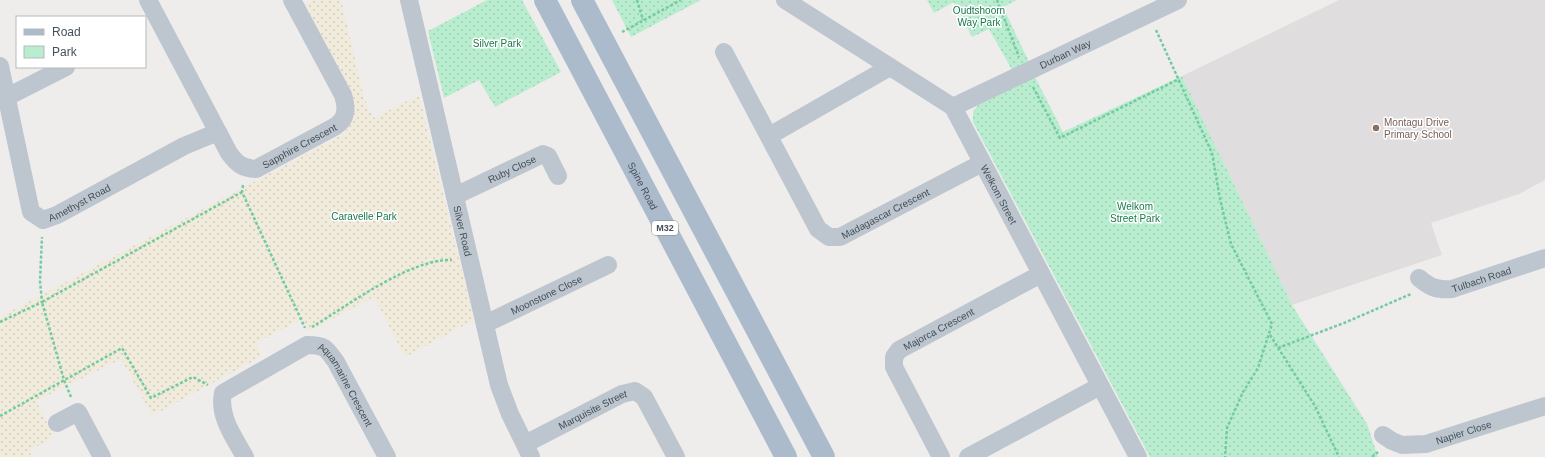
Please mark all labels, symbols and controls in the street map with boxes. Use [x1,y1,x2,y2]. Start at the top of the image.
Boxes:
park label: Oudtshoorn Way Park [953,5,1005,28]
legend [16,16,146,68]
text: Road [52,25,81,39]
street label: Durban Way [1038,37,1092,71]
park label: Silver Park [473,38,522,49]
text: Park [52,45,78,59]
place label: Montagu Drive Primary School [1384,117,1452,140]
street label: Sapphire Crescent [260,121,339,170]
marker: Montagu Drive Primary School [1371,123,1381,133]
street label: Ruby Close [486,153,538,185]
street label: Spine Road [626,160,660,211]
street label: Welkom Street [979,163,1019,226]
street label: Amethyst Road [47,182,112,223]
street label: Madagascar Crescent [839,186,931,241]
park label: Welkom Street Park [1110,201,1161,224]
street label: Silver Road [452,204,474,257]
park label: Caravelle Park [331,211,398,222]
road number: M32 [652,221,678,235]
street label: Tulbach Road [1450,264,1513,294]
street label: Moonstone Close [509,273,584,316]
street label: Majorca Crescent [901,305,976,352]
street label: Aquamarine Crescent [317,340,375,428]
street label: Marquisite Street [556,388,628,431]
street label: Napier Close [1434,418,1493,446]

